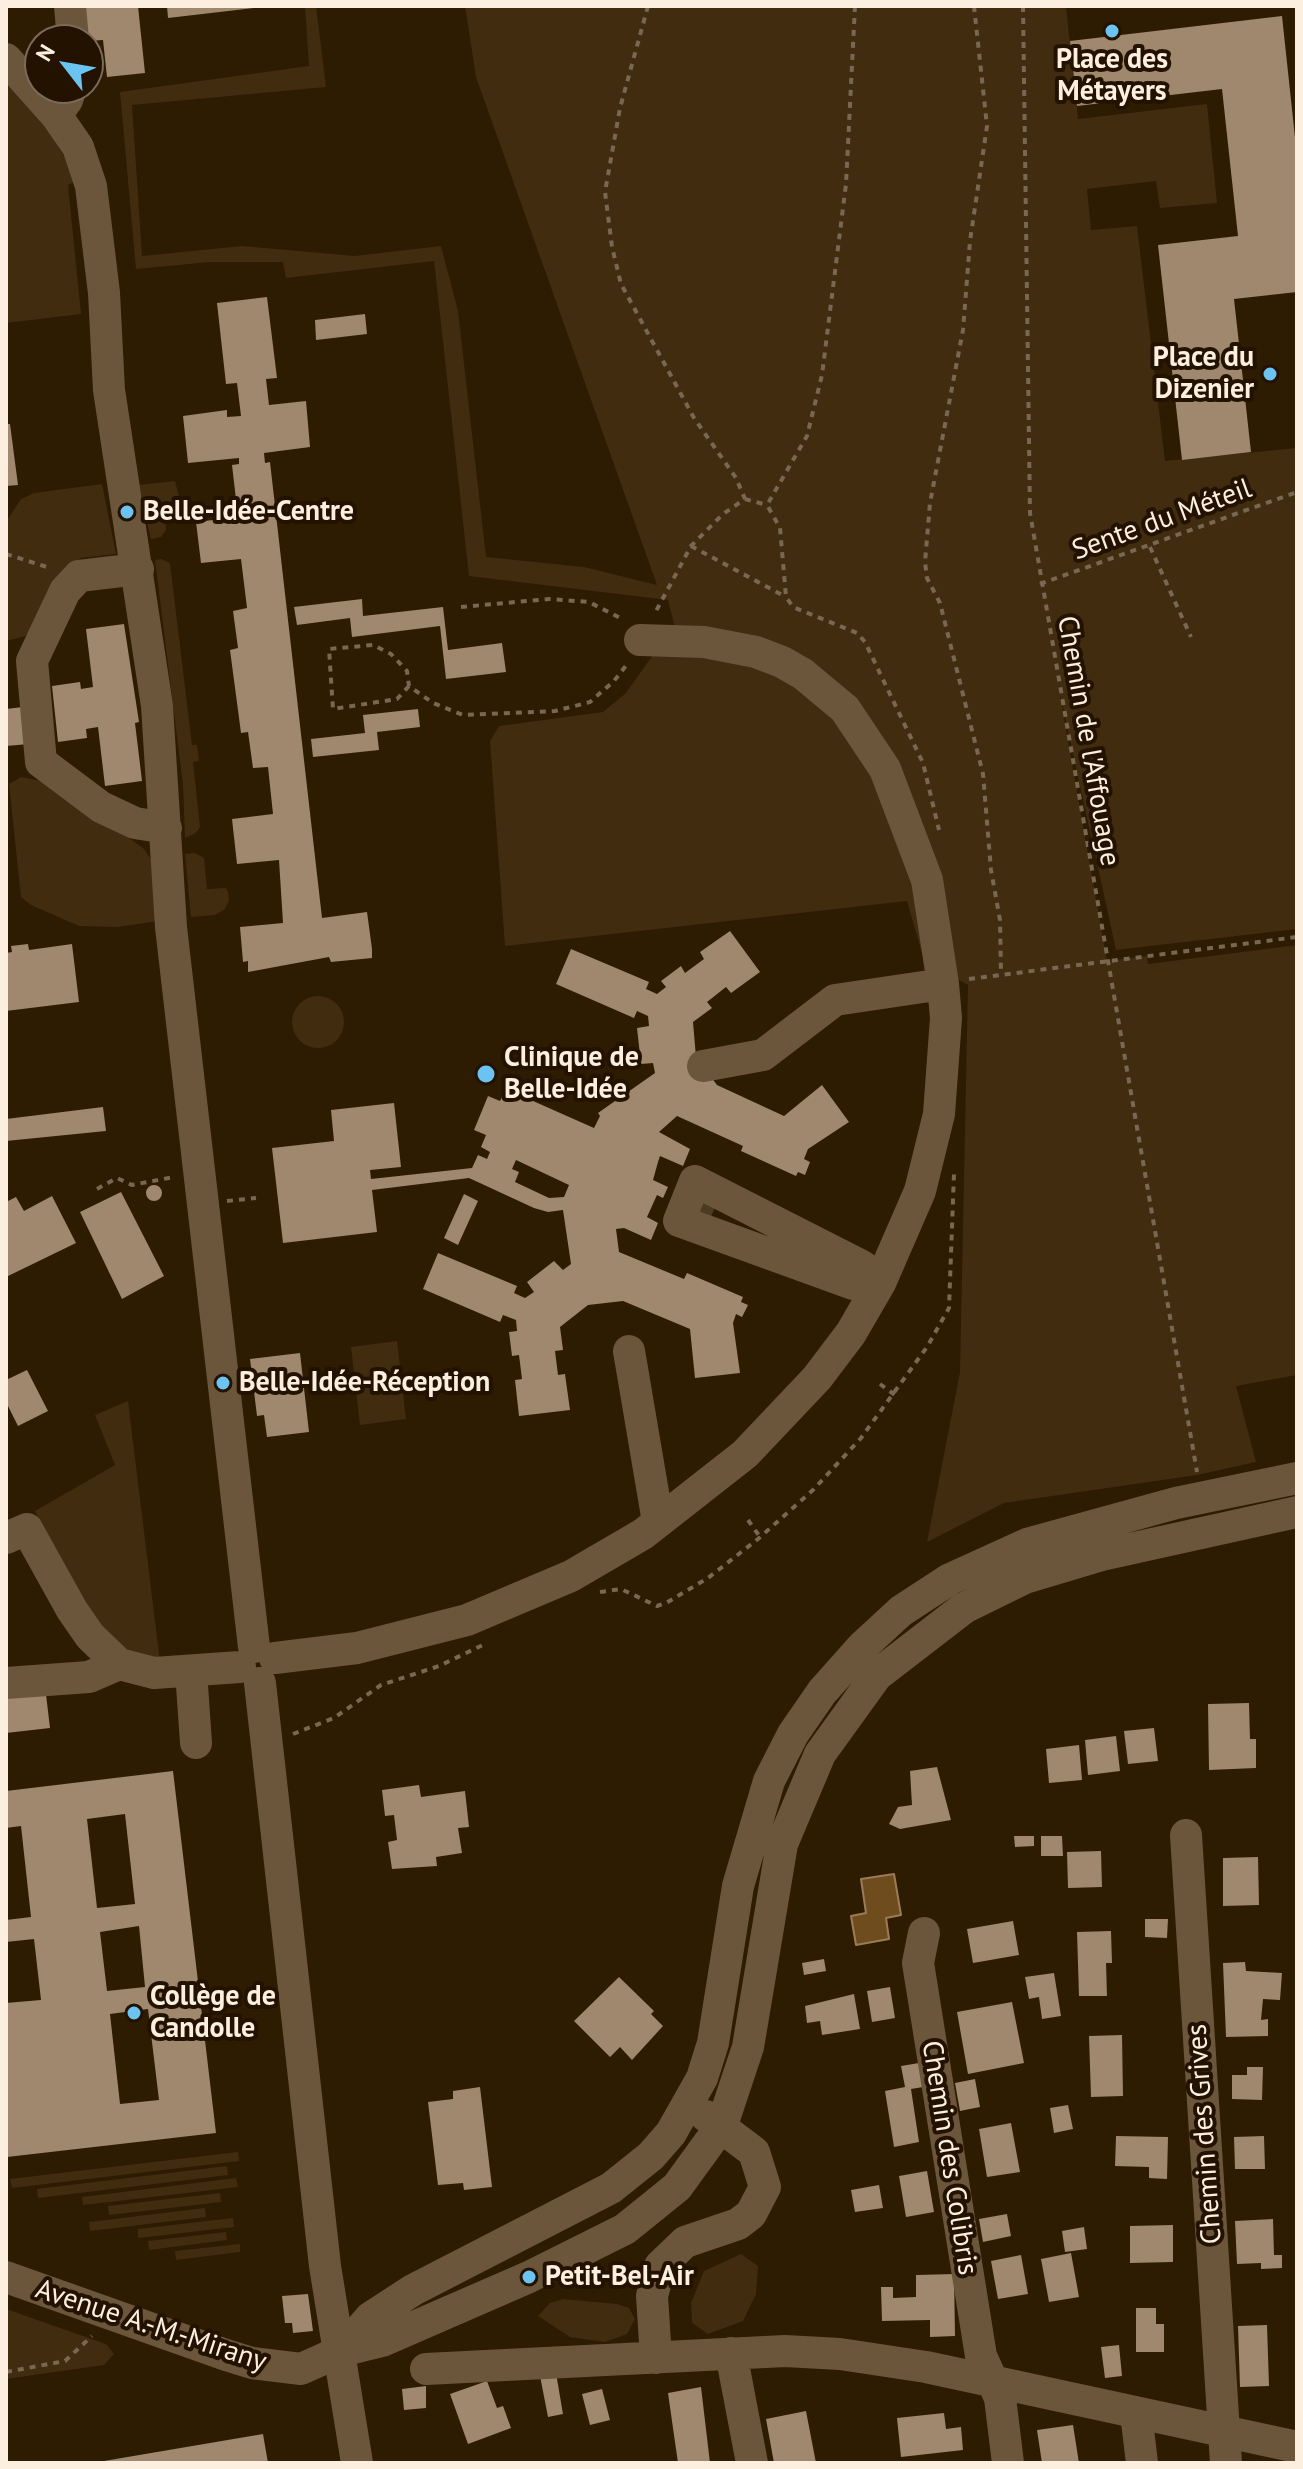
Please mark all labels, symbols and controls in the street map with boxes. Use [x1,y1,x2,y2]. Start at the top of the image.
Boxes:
marker: Place des Métayers [1103,22,1121,40]
north arrow [24,24,104,104]
text: N [29,39,61,66]
place label: Place des Métayers [1056,43,1168,109]
place label: Place du Dizenier [1153,341,1254,407]
marker: Place du Dizenier [1261,365,1279,383]
street label: Sente du Méteil [1068,472,1256,568]
place label: Belle-Idée-Centre [143,495,354,529]
marker: Belle-Idée-Centre [118,503,136,521]
street label: Chemin de l'Affouage [1049,613,1127,869]
place label: Clinique de Belle-Idée [504,1041,639,1107]
marker: Clinique de Belle-Idée [475,1063,497,1085]
place label: Belle-Idée-Réception [239,1366,490,1400]
marker: Belle-Idée-Réception [214,1374,232,1392]
place label: Collège de Candolle [150,1980,276,2046]
marker: Collège de Candolle [125,2004,143,2022]
street label: Chemin des Grives [1181,2023,1229,2245]
street label: Chemin des Colibris [914,2038,984,2278]
place label: Petit-Bel-Air [545,2260,694,2294]
marker: Petit-Bel-Air [520,2268,538,2286]
street label: Avenue A.-M.-Mirany [31,2273,271,2379]

